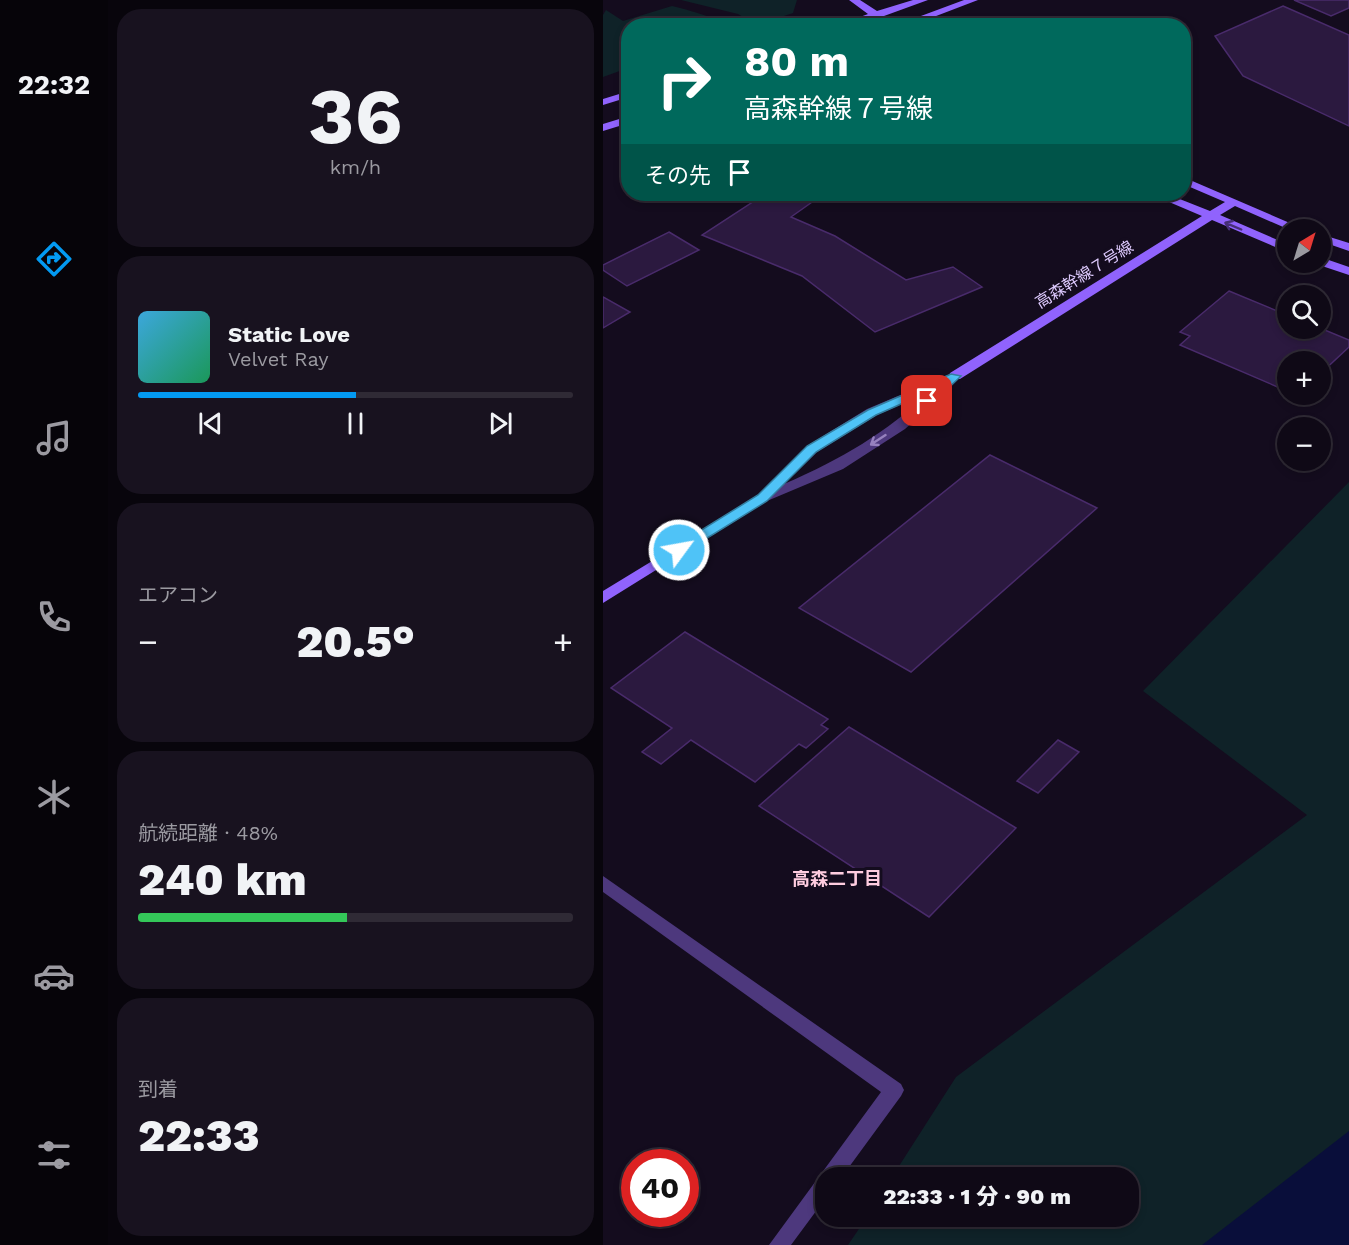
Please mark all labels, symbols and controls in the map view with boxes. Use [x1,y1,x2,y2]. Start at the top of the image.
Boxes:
text: 80 m [744,37,849,86]
icon: right [645,42,723,120]
text: 22:32 [18,69,90,101]
text: 36 [308,70,403,162]
text: 高森幹線７号線 [744,93,933,125]
text: km/h [330,155,381,179]
icon: arrive [723,156,756,189]
text: その先 [645,163,711,188]
north arrow [1277,219,1331,273]
map controls [1277,219,1331,471]
one-way arrow [1224,220,1242,231]
street label: 高森幹線７号線 [1032,237,1137,312]
icon: directions [33,238,75,280]
button: search [1277,285,1331,339]
text: Static Love [228,322,350,347]
text: Velvet Ray [228,347,329,371]
button: + [1277,351,1331,405]
pin [901,375,952,426]
icon: arrive [910,384,943,417]
icon: previous [194,407,227,440]
icon: pause [339,407,372,440]
icon: next [484,407,517,440]
icon: music [33,417,75,459]
button: − [1277,417,1331,471]
one-way arrow [870,435,887,447]
position arrow [647,518,711,582]
text: エアコン [138,583,218,607]
icon: phone [33,596,75,638]
text: 20.5° [296,615,415,668]
text: − [138,622,158,661]
text: + [553,622,573,661]
icon: climate [33,776,75,818]
text: 航続距離 · 48% [138,821,278,845]
text: 240 km [138,853,307,906]
district label: 高森二丁目 [792,868,882,889]
icon: car [33,955,75,997]
text: 到着 [138,1077,178,1101]
text: 22:33 [138,1109,260,1162]
icon: filters [33,1134,75,1176]
speed limit sign: 40 [621,1149,699,1227]
text: 22:33 · 1 分 · 90 m [883,1184,1071,1209]

